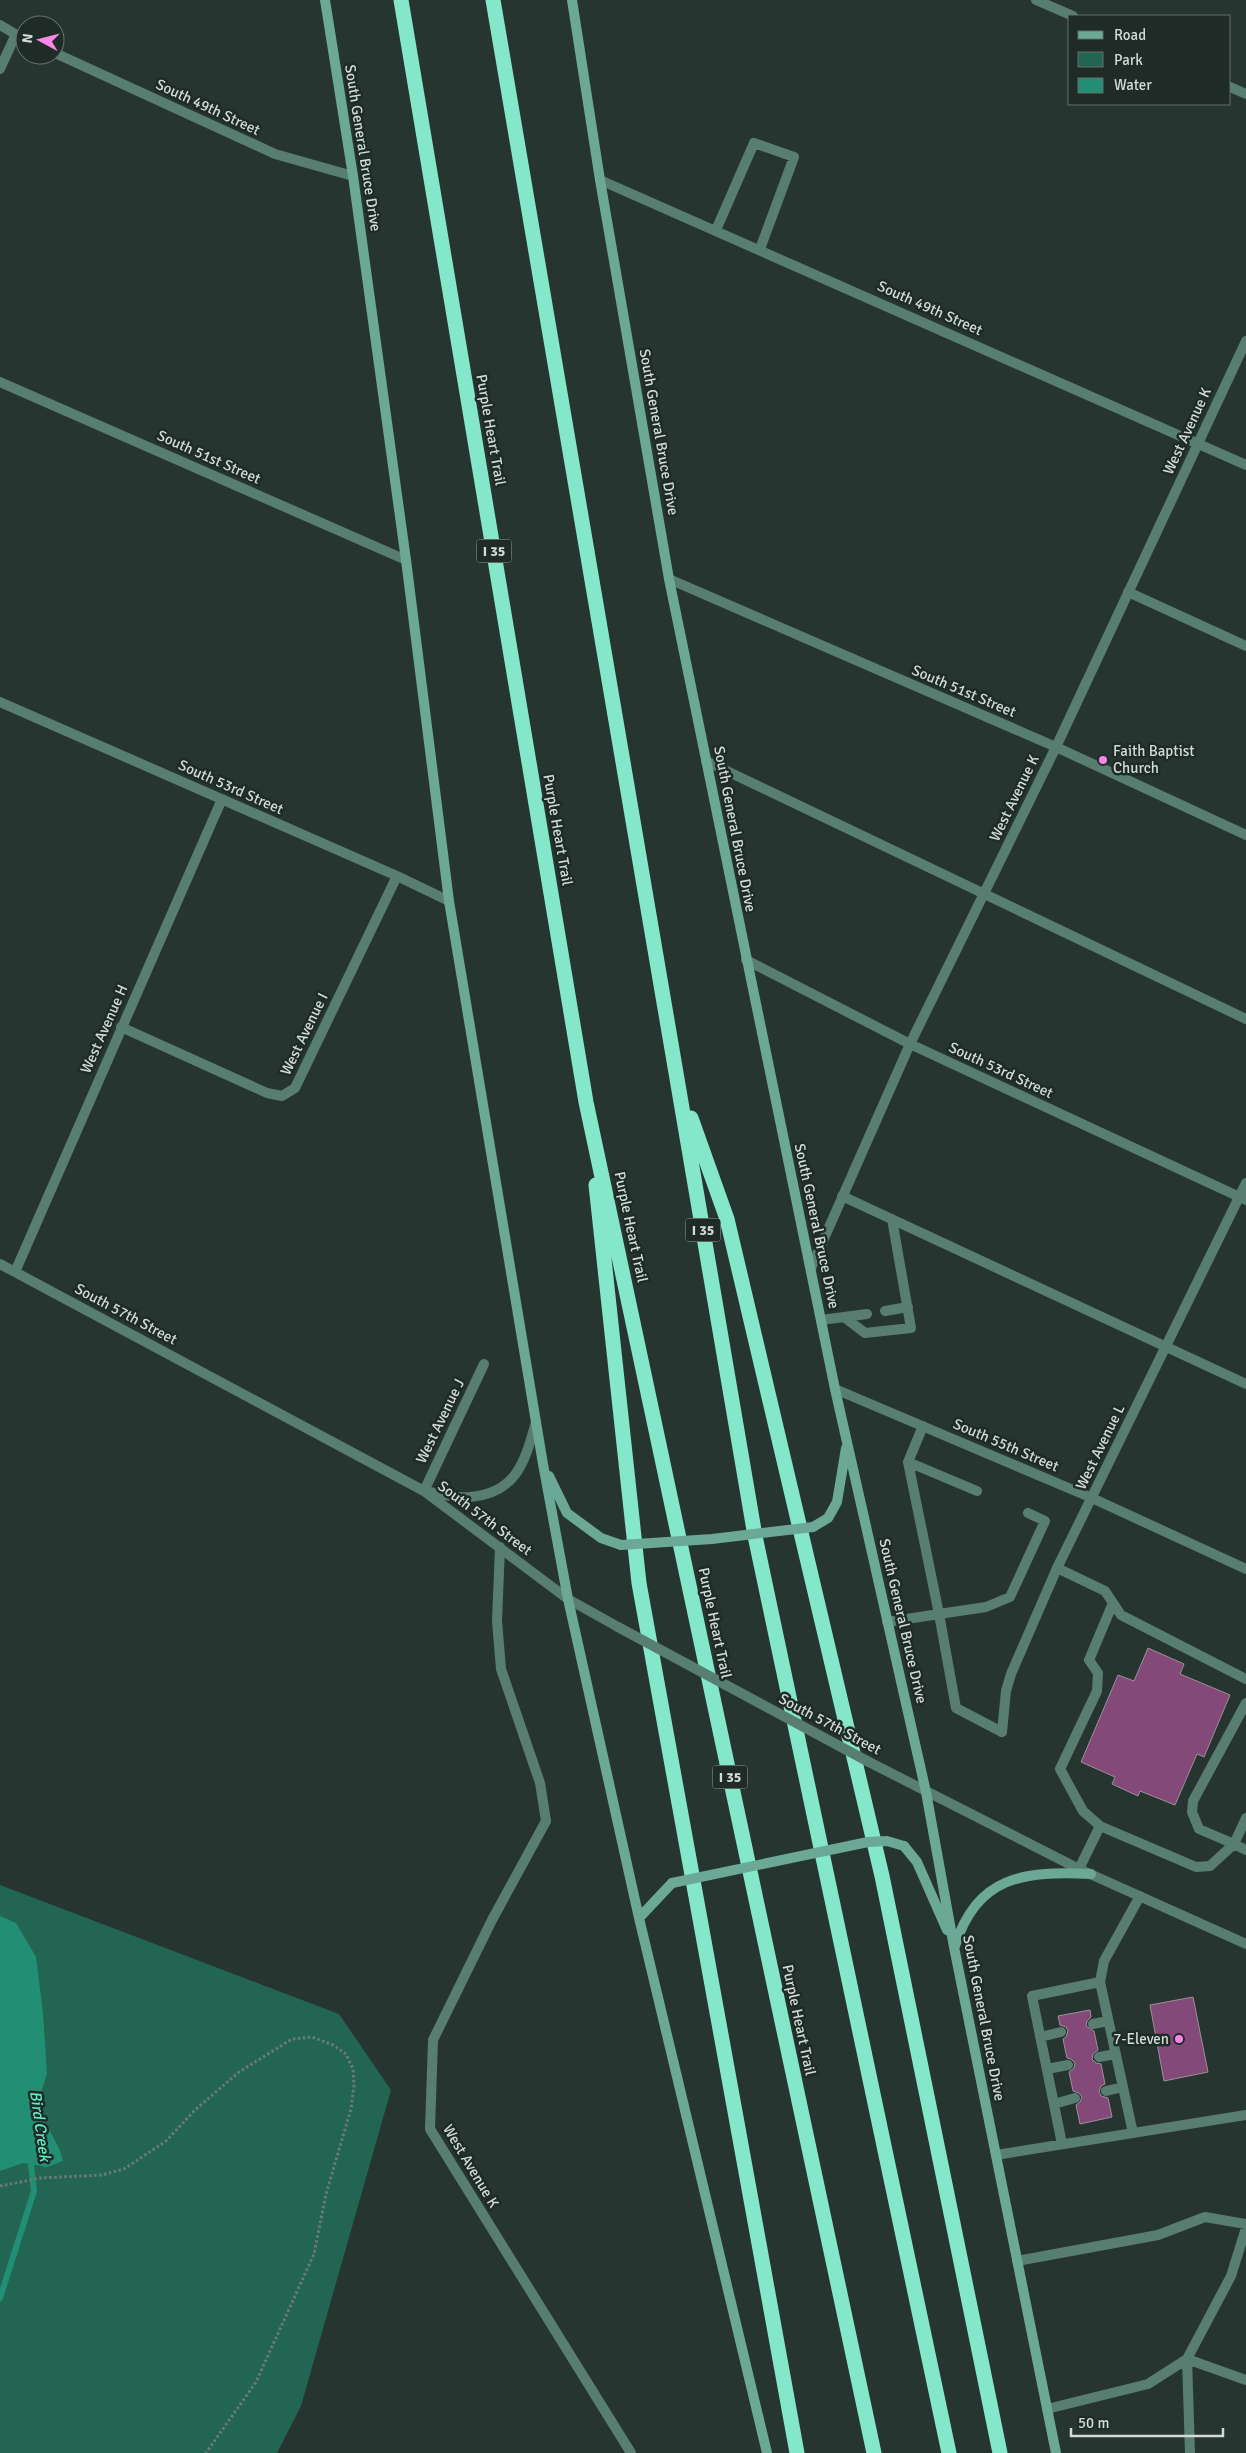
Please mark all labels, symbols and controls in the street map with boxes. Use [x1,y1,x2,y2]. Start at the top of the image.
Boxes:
north arrow [15,15,65,65]
legend [1068,15,1231,105]
text: Road [1114,26,1146,44]
text: N [19,33,37,44]
text: Park [1114,51,1143,69]
street label: South General Bruce Drive [341,63,385,233]
street label: South 49th Street [153,75,263,139]
text: Water [1114,76,1152,94]
street label: South 49th Street [875,277,985,339]
street label: South General Bruce Drive [636,347,682,517]
street label: Purple Heart Trail [472,373,510,487]
street label: West Avenue K [1159,385,1215,477]
street label: South 51st Street [154,426,264,488]
road number: I 35 [476,540,512,562]
street label: South 51st Street [909,661,1019,721]
place label: Faith Baptist Church [1113,742,1195,777]
street label: South General Bruce Drive [710,745,760,913]
street label: West Avenue K [985,752,1043,844]
marker: Faith Baptist Church [1097,754,1109,766]
street label: South 53rd Street [176,756,286,818]
street label: Purple Heart Trail [539,773,577,887]
street label: West Avenue H [76,982,132,1076]
street label: West Avenue I [276,990,332,1078]
street label: South 53rd Street [946,1038,1056,1102]
street label: South General Bruce Drive [791,1142,843,1310]
street label: Purple Heart Trail [610,1170,652,1284]
road number: I 35 [686,1218,720,1242]
street label: South 57th Street [72,1280,180,1348]
street label: West Avenue J [412,1376,468,1466]
street label: West Avenue L [1072,1401,1129,1493]
street label: South 55th Street [950,1415,1062,1475]
street label: South 57th Street [434,1477,536,1559]
street label: South General Bruce Drive [875,1537,931,1705]
street label: Purple Heart Trail [694,1566,736,1680]
street label: South 57th Street [776,1690,884,1758]
road number: I 35 [712,1765,748,1788]
street label: South General Bruce Drive [959,1934,1009,2102]
street label: Purple Heart Trail [778,1963,820,2077]
place label: 7-Eleven [1113,2030,1169,2048]
marker: 7-Eleven [1173,2033,1185,2045]
water label: Bird Creek [25,2089,55,2165]
street label: West Avenue K [439,2121,503,2211]
scale bar [1071,2406,1224,2438]
text: 50 m [1078,2414,1109,2432]

